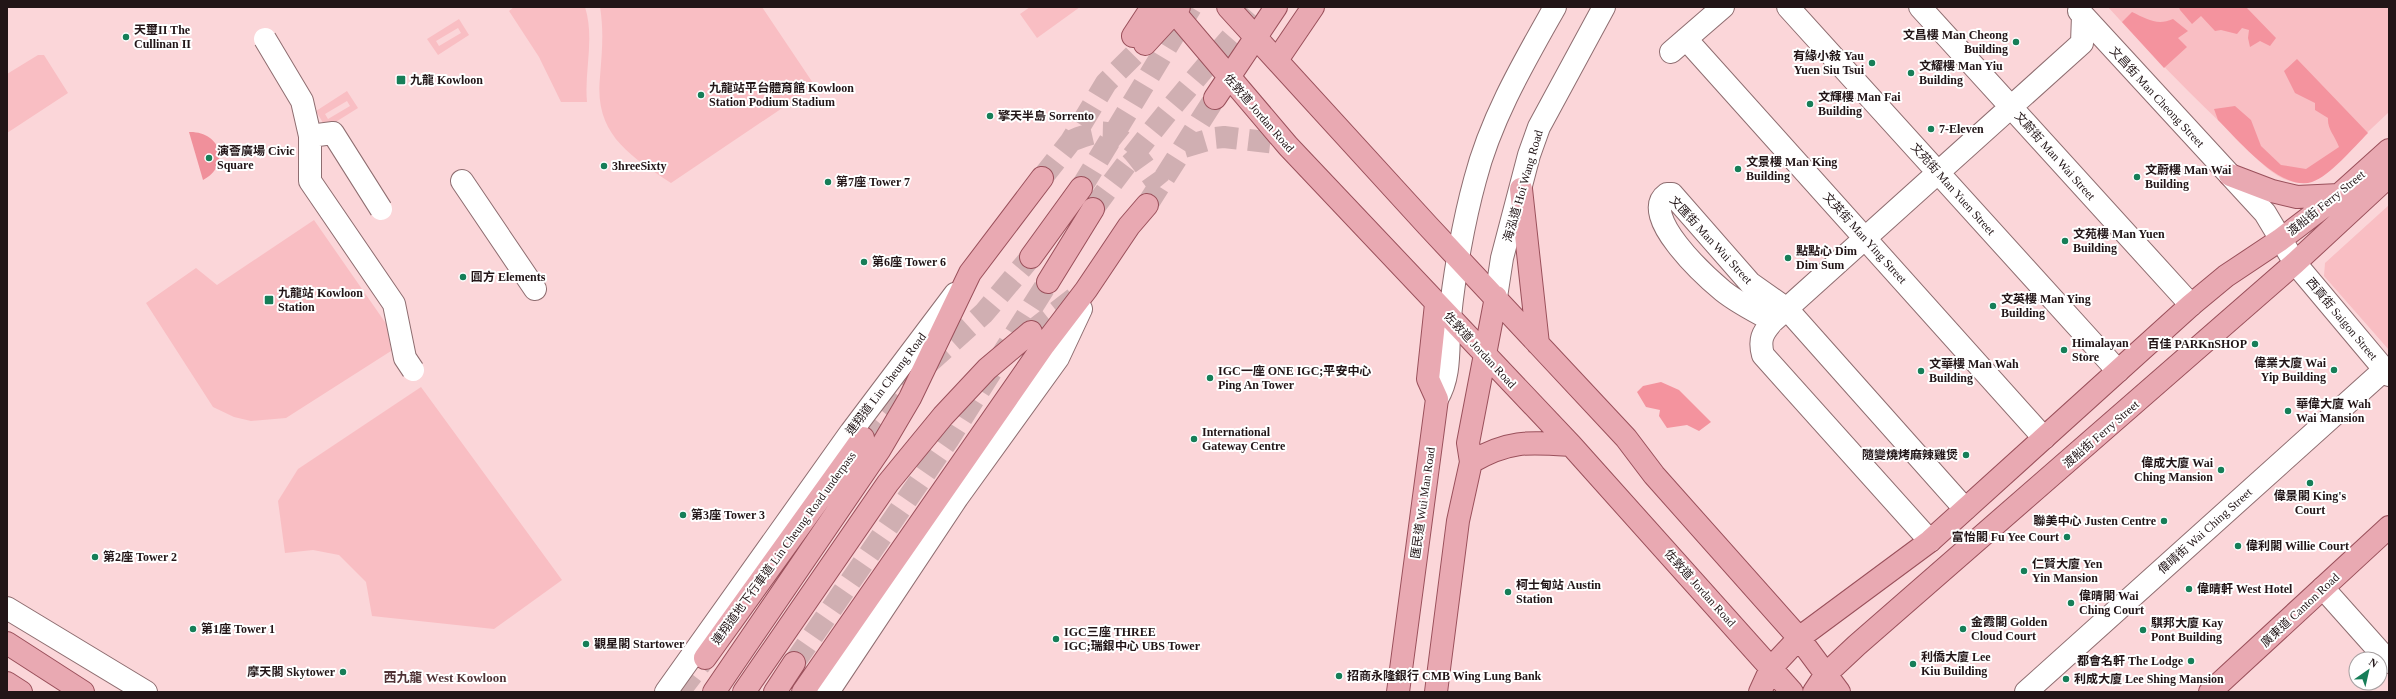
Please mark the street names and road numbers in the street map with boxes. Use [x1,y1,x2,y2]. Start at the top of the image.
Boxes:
street label: 文昌街 Man Cheong Street [2107,44,2208,151]
street label: 佐敦道 Jordan Road [1221,71,1297,155]
street label: 文蔚街 Man Wai Street [2012,109,2099,203]
street label: 海泓道 Hoi Wang Road [1500,128,1546,244]
street label: 文苑街 Man Yuen Street [1908,140,1999,238]
street label: 渡船街 Ferry Street [2284,167,2368,239]
street label: 文英街 Man Ying Street [1820,190,1910,287]
street label: 文匯街 Man Wui Street [1667,193,1756,287]
street label: 西貢街 Saigon Street [2303,275,2381,364]
street label: 佐敦道 Jordan Road [1441,309,1519,391]
street label: 連翔道 Lin Cheung Road [843,330,929,438]
street label: 渡船街 Ferry Street [2060,397,2142,471]
street label: 匯民道 Wui Man Road [1408,446,1438,560]
street label: 連翔道地下行車道 Lin Cheung Road underpass [709,448,859,647]
street label: 偉晴街 Wai Ching Street [2155,485,2255,577]
street label: 佐敦道 Jordan Road [1662,546,1738,630]
street label: 廣東道 Canton Road [2258,570,2342,650]

